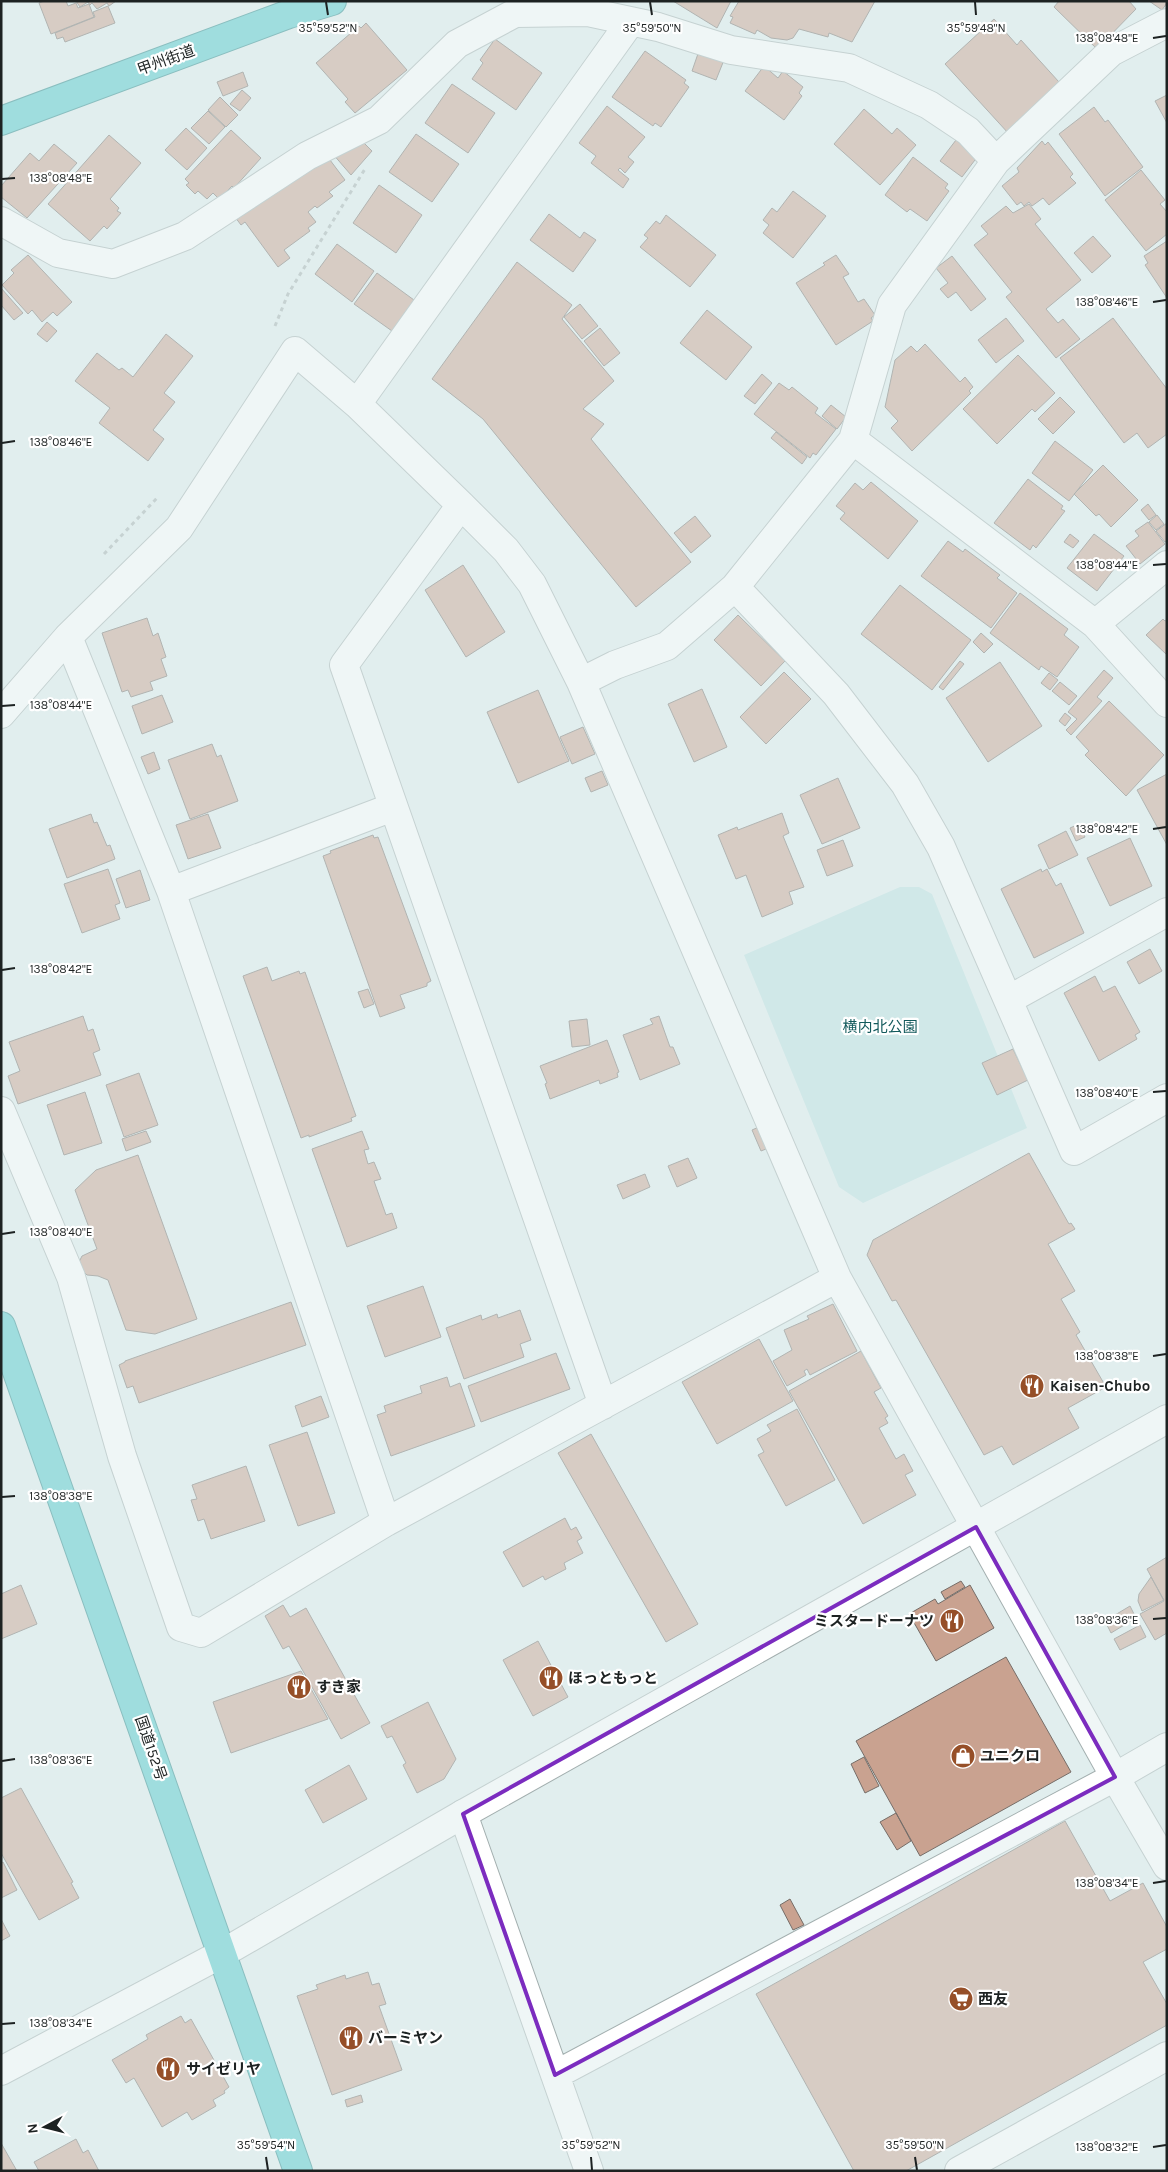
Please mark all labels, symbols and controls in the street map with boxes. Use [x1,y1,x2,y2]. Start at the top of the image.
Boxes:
text: 35°59'52"N [299,21,357,35]
text: 35°59'50"N [622,21,682,35]
text: 35°59'48"N [946,21,1006,35]
text: 138°08'48"E [1075,31,1139,45]
street label: 甲州街道 [135,41,197,79]
text: 138°08'48"E [29,171,93,185]
text: 138°08'46"E [1076,295,1138,309]
text: 138°08'46"E [30,435,92,449]
text: 138°08'44"E [1076,558,1138,572]
text: 138°08'44"E [30,698,92,712]
text: 138°08'42"E [1076,822,1138,836]
text: 138°08'42"E [30,962,92,976]
park label: 横内北公園 [842,1018,918,1036]
text: 138°08'40"E [1076,1086,1138,1100]
text: 138°08'40"E [30,1225,92,1239]
text: 138°08'38"E [1075,1349,1139,1363]
restaurant icon: Kaisen-Chubo [1019,1373,1045,1399]
place label: Kaisen-Chubo [1050,1377,1150,1395]
text: 138°08'38"E [29,1489,93,1503]
restaurant icon: ミスタードーナツ [939,1608,965,1634]
place label: ミスタードーナツ [814,1612,934,1630]
text: 138°08'36"E [1076,1613,1139,1627]
restaurant icon: ほっともっと [538,1665,564,1691]
place label: ほっともっと [568,1669,658,1687]
restaurant icon: すき家 [286,1674,312,1700]
place label: すき家 [316,1678,361,1696]
street label: 国道152号 [132,1713,170,1783]
shop icon: ユニクロ [950,1743,976,1769]
place label: ユニクロ [980,1747,1040,1765]
text: 138°08'36"E [30,1753,93,1767]
text: 138°08'34"E [1076,1876,1138,1890]
supermarket icon: 西友 [948,1986,974,2012]
place label: 西友 [978,1990,1008,2008]
text: 138°08'34"E [30,2016,92,2030]
restaurant icon: バーミヤン [338,2025,364,2051]
place label: バーミヤン [368,2029,443,2047]
restaurant icon: サイゼリヤ [155,2056,181,2082]
place label: サイゼリヤ [186,2060,261,2078]
north arrow [20,2102,70,2152]
text: N [24,2123,42,2135]
text: 35°59'54"N [237,2138,295,2152]
text: 35°59'52"N [562,2138,620,2152]
text: 35°59'50"N [885,2138,945,2152]
text: 138°08'32"E [1075,2140,1139,2154]

